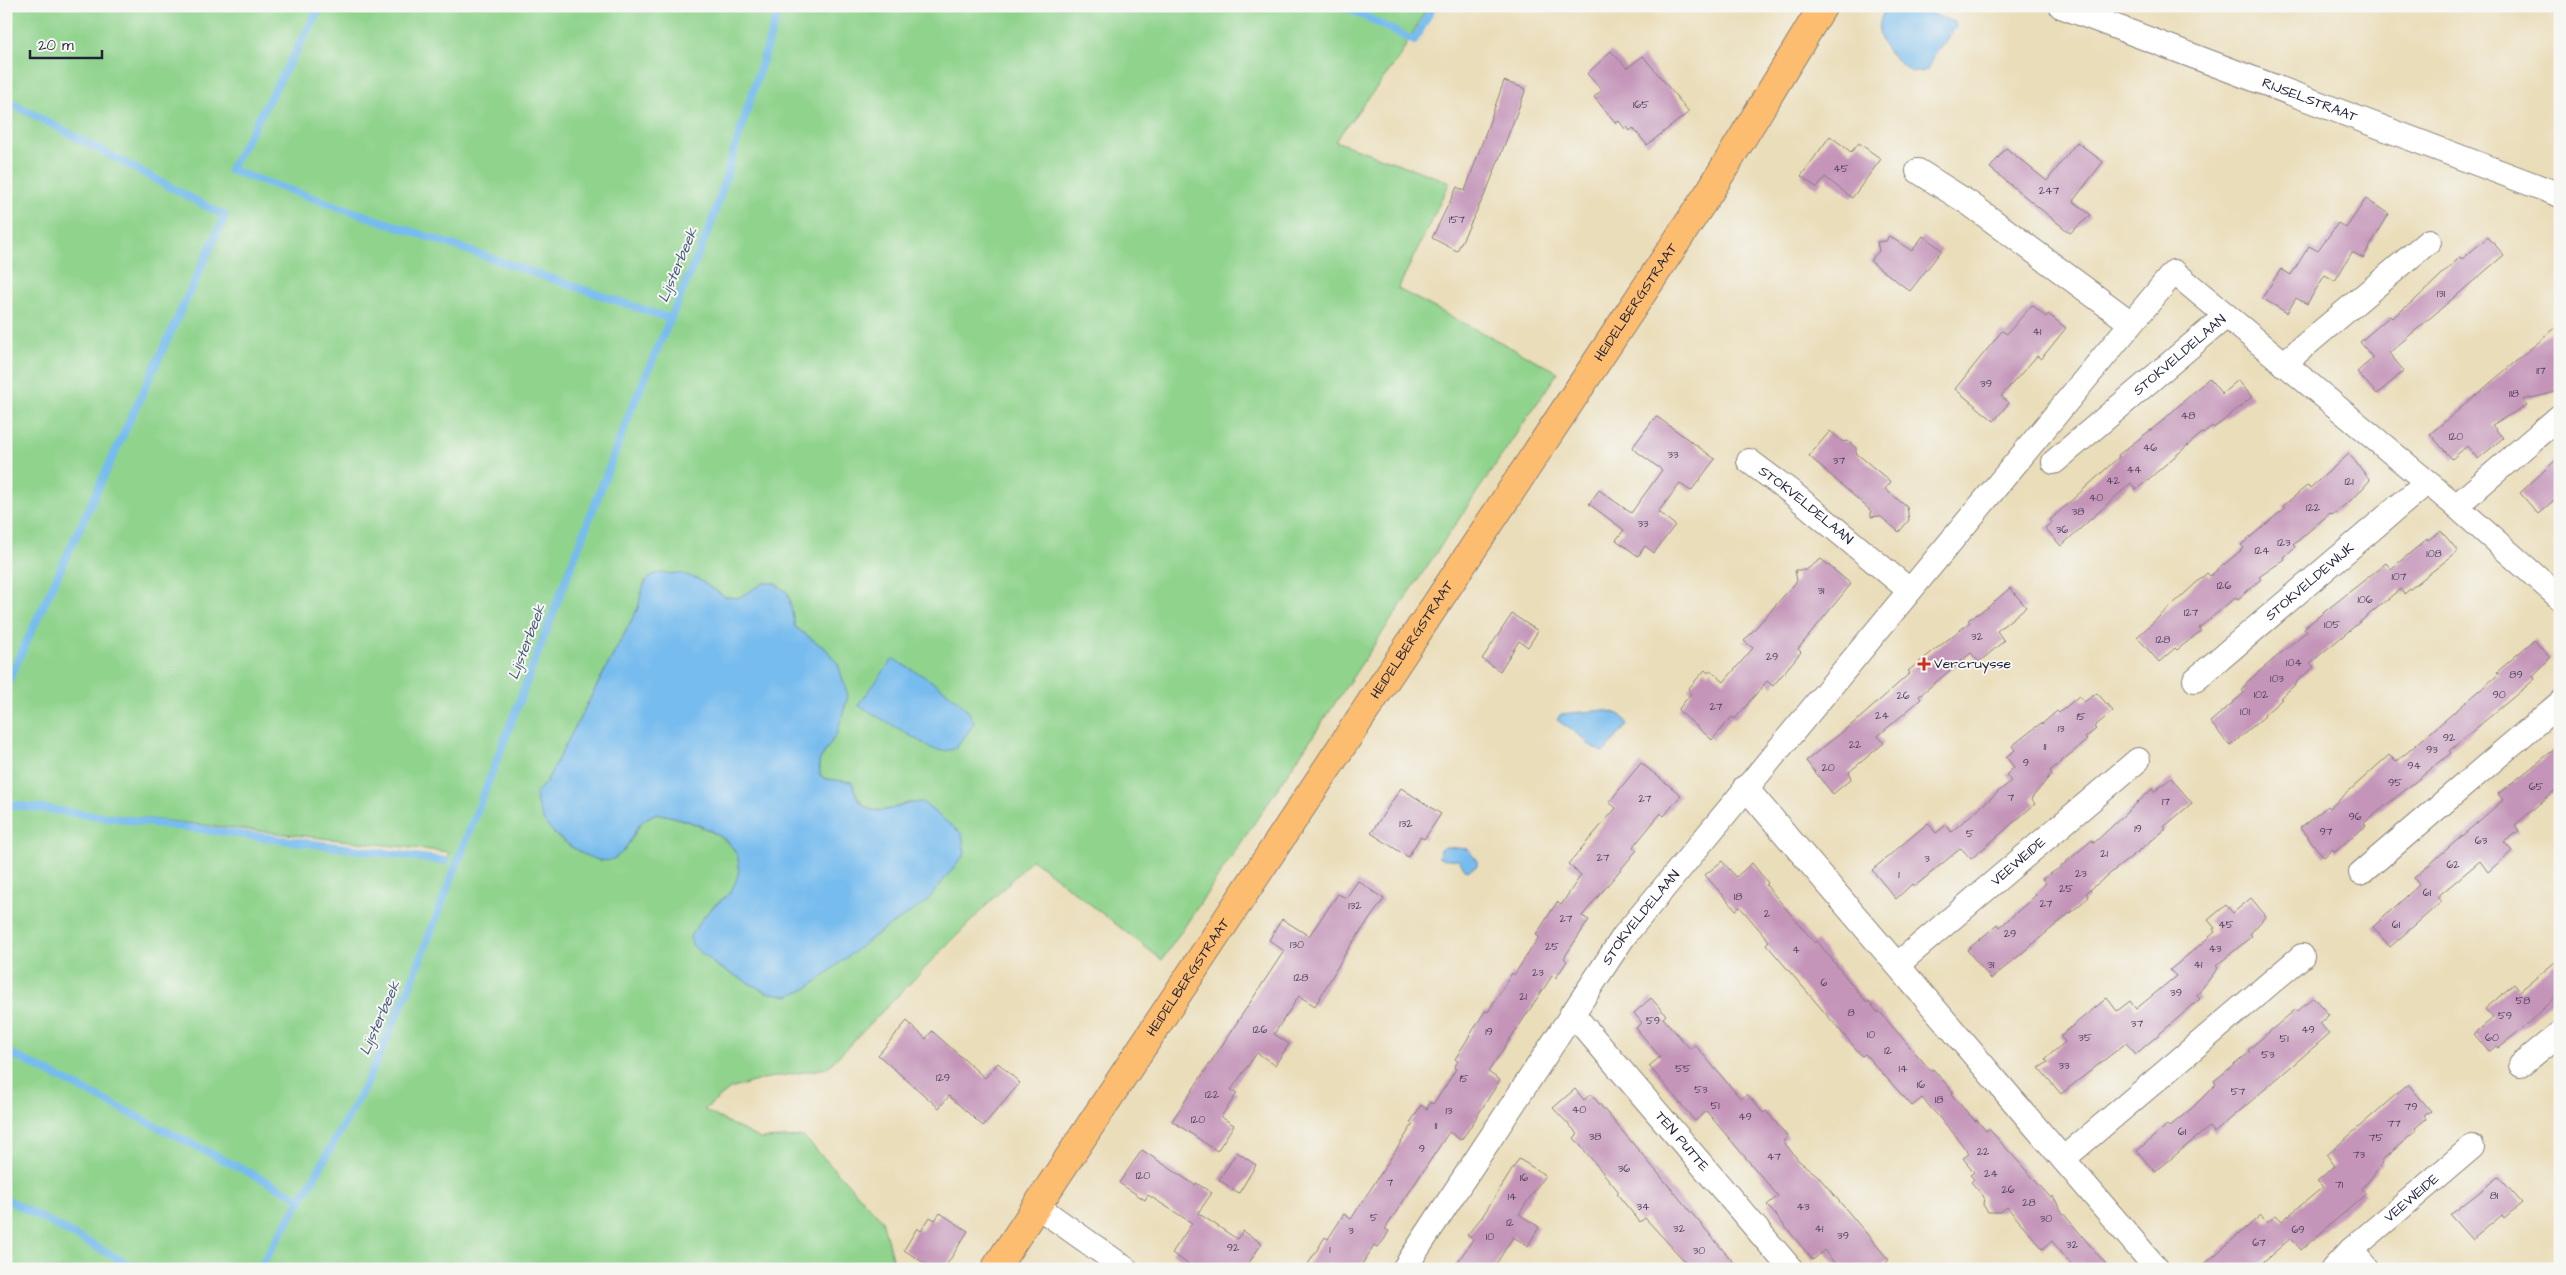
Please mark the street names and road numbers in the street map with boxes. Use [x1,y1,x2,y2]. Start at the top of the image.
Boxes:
street label: RIJSELSTRAAT [2259,73,2361,128]
street label: HEIDELBERGSTRAAT [1590,239,1683,365]
street label: STOKVELDELAAN [2129,310,2231,400]
street label: STOKVELDELAAN [1754,461,1857,550]
street label: STOKVELDEWIJK [2261,538,2359,626]
street label: HEIDELBERGSTRAAT [1366,576,1459,703]
street label: VEEWEIDE [1987,832,2051,891]
street label: STOKVELDELAAN [1597,866,1685,969]
street label: HEIDELBERGSTRAAT [1142,914,1235,1040]
street label: TEN PUTTE [1650,1107,1714,1177]
street label: VEEWEIDE [2380,1169,2444,1227]

